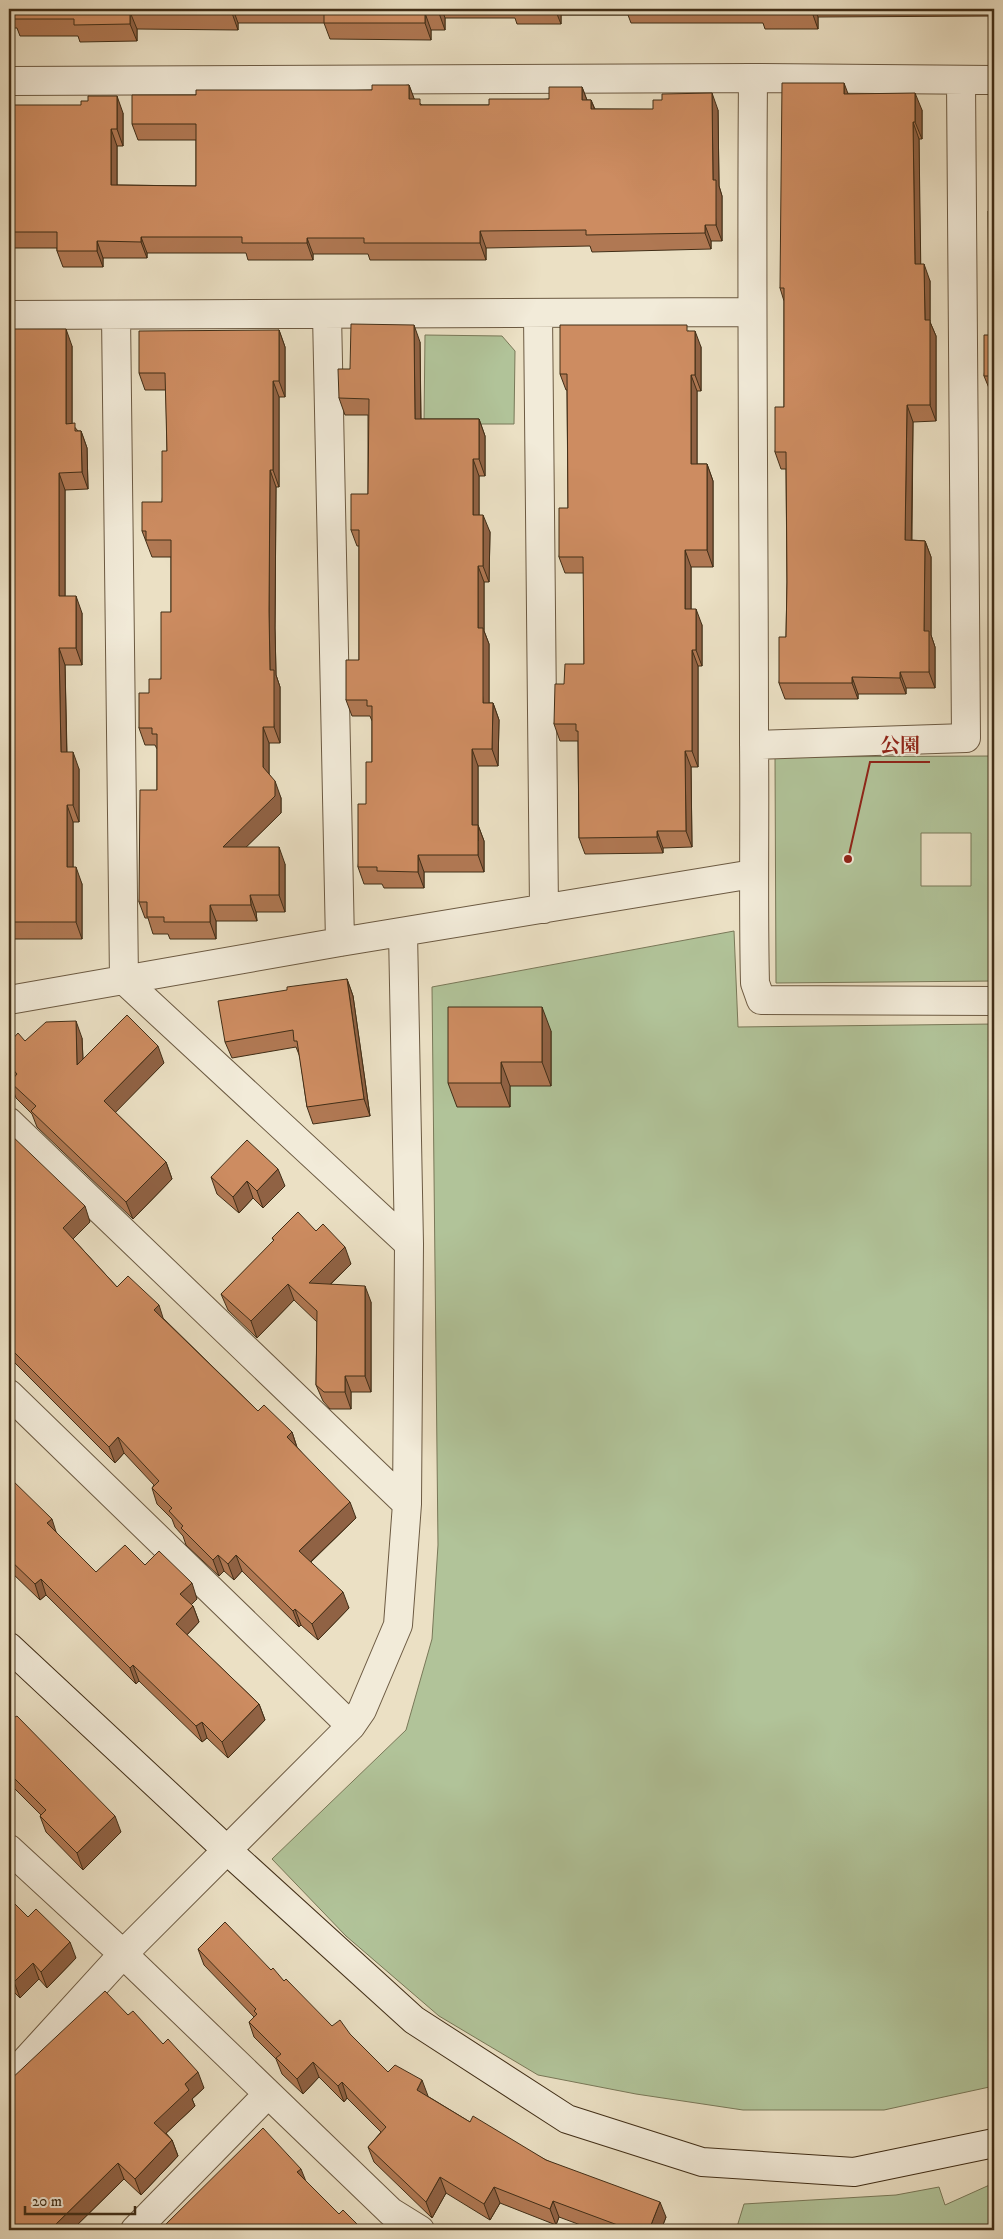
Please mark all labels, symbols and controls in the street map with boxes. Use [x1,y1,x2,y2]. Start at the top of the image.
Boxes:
callout: 公園 [870,727,930,762]
text: 公園 [880,734,920,759]
scale bar [25,2184,135,2216]
text: 20 m [32,2192,62,2211]

